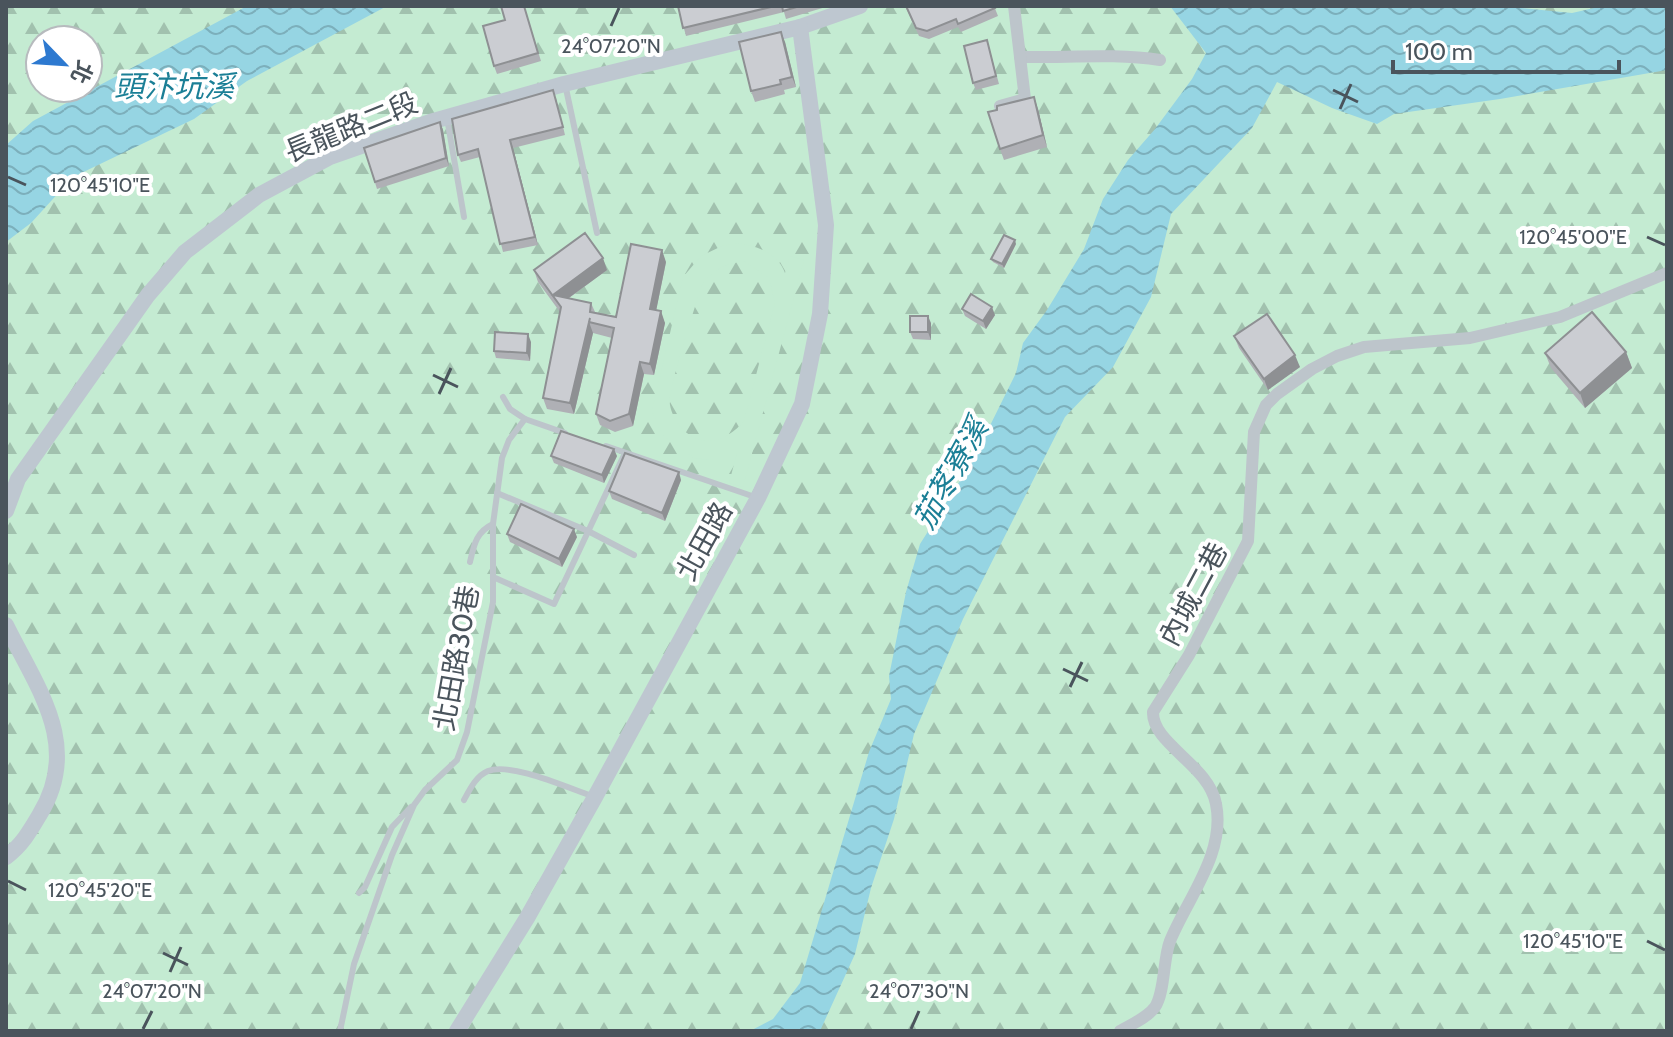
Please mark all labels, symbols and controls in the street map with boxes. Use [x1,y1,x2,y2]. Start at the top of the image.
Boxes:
north arrow [24,24,104,104]
scale bar [1393,24,1619,74]
text: 24°07'20"N [561,34,661,58]
text: 100 m [1405,37,1473,66]
text: 北 [65,57,99,88]
water label: 頭汴坑溪 [114,68,238,105]
street label: 長龍路二段 [280,85,422,169]
text: 120°45'10"E [50,173,150,197]
text: 120°45'00"E [1519,225,1627,249]
water label: 茄苳寮溪 [905,409,998,535]
street label: 北田路 [669,496,739,586]
street label: 內城二巷 [1152,537,1234,651]
street label: 北田路30巷 [427,583,485,733]
text: 120°45'20"E [48,878,152,902]
text: 120°45'10"E [1523,929,1623,953]
text: 24°07'20"N [102,979,202,1003]
text: 24°07'30"N [869,979,969,1003]

